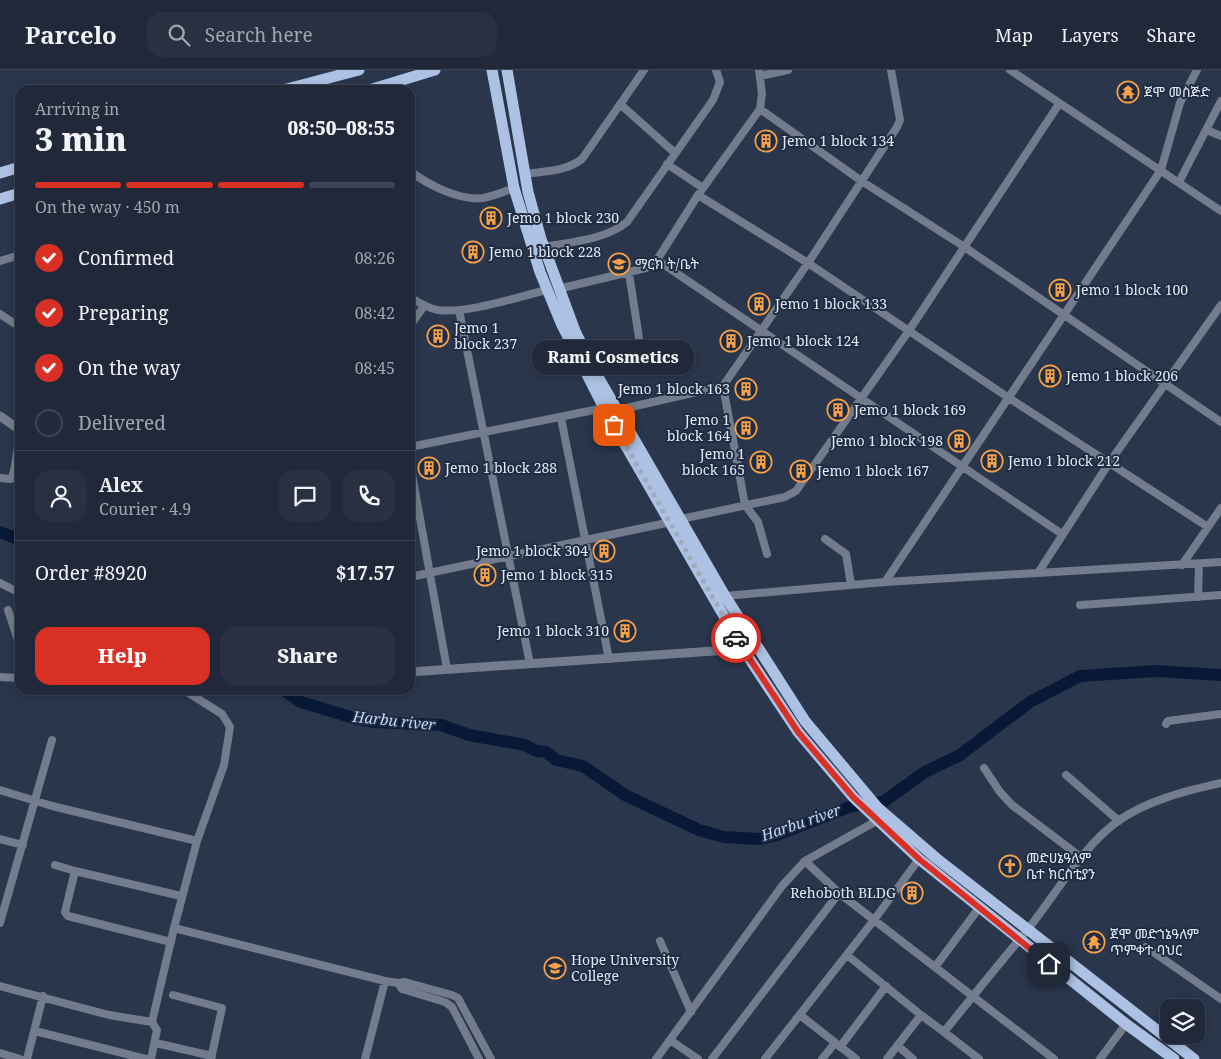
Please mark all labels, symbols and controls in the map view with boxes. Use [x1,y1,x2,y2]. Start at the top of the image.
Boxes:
search box [147,12,497,57]
text: Parcelo [25,18,117,51]
icon: search [165,21,193,49]
text: Search here [205,22,313,48]
text: Map [995,23,1033,47]
text: Layers [1061,23,1119,47]
text: Share [1147,23,1196,47]
temple icon: ጀሞ መስጅድ [1116,80,1140,104]
place label: ጀሞ መስጅድ [1144,82,1210,101]
text: Arriving in [35,98,119,120]
text: 08:50–08:55 [287,115,395,141]
text: 3 min [35,117,127,160]
building icon: Jemo 1 block 134 [754,129,778,153]
place label: Jemo 1 block 134 [781,131,894,150]
text: On the way · 450 m [35,196,180,218]
building icon: Jemo 1 block 230 [479,206,503,230]
place label: Jemo 1 block 230 [506,208,619,227]
building icon: Jemo 1 block 228 [461,240,485,264]
place label: Jemo 1 block 228 [488,242,601,261]
icon: check [35,244,63,272]
text: Confirmed [78,245,174,271]
text: 08:26 [355,247,395,269]
school or university icon: ማርክ ት/ቤት [607,252,631,276]
place label: ማርክ ት/ቤት [635,254,699,273]
building icon: Jemo 1 block 100 [1048,278,1072,302]
place label: Jemo 1 block 100 [1075,280,1188,299]
building icon: Jemo 1 block 133 [747,292,771,316]
place label: Jemo 1 block 133 [774,294,887,313]
icon: check [35,299,63,327]
text: Preparing [78,300,168,326]
text: 08:42 [355,302,395,324]
place label: Jemo 1 block 237 [453,318,517,353]
building icon: Jemo 1 block 237 [426,324,450,348]
building icon: Jemo 1 block 124 [719,329,743,353]
place label: Jemo 1 block 124 [746,331,859,350]
callout: Rami Cosmetics [533,340,695,375]
text: Rami Cosmetics [547,346,679,368]
icon: check [35,354,63,382]
text: On the way [78,355,181,381]
text: 08:45 [355,357,395,379]
building icon: Jemo 1 block 206 [1038,364,1062,388]
place label: Jemo 1 block 206 [1065,366,1178,385]
building icon: Jemo 1 block 163 [734,377,758,401]
place label: Jemo 1 block 163 [617,379,730,398]
building icon: Jemo 1 block 169 [826,398,850,422]
place label: Jemo 1 block 169 [853,400,966,419]
pin [593,404,635,446]
text: Delivered [78,410,166,436]
place label: Jemo 1 block 164 [667,410,730,445]
icon: bag [600,411,628,439]
building icon: Jemo 1 block 164 [734,416,758,440]
building icon: Jemo 1 block 198 [947,429,971,453]
place label: Jemo 1 block 198 [830,431,943,450]
place label: Jemo 1 block 165 [682,444,745,479]
building icon: Jemo 1 block 212 [980,449,1004,473]
building icon: Jemo 1 block 165 [749,450,773,474]
place label: Jemo 1 block 212 [1007,451,1120,470]
building icon: Jemo 1 block 288 [417,456,441,480]
place label: Jemo 1 block 288 [444,458,557,477]
building icon: Jemo 1 block 167 [789,459,813,483]
place label: Jemo 1 block 167 [816,461,929,480]
button: person [35,470,87,522]
button: chat [279,470,331,522]
button: phone [343,470,395,522]
text: Alex [99,472,143,498]
text: Courier · 4.9 [99,498,191,520]
building icon: Jemo 1 block 304 [592,539,616,563]
place label: Jemo 1 block 304 [475,541,588,560]
text: Order #8920 [35,560,147,586]
text: $17.57 [336,560,395,586]
building icon: Jemo 1 block 315 [473,563,497,587]
place label: Jemo 1 block 315 [500,565,613,584]
courier [711,613,761,663]
building icon: Jemo 1 block 310 [613,619,637,643]
place label: Jemo 1 block 310 [496,621,609,640]
icon: car [722,624,750,652]
button: Help [35,627,210,685]
button: Share [220,627,395,685]
water label: Harbu river [351,706,437,734]
water label: Harbu river [757,799,844,845]
place label: መድሀኔዓለም ቤተ ክርስቲያን [1026,848,1095,883]
church icon: መድሀኔዓለም ቤተ ክርስቲያን [998,854,1022,878]
building icon: Rehoboth BLDG [900,881,924,905]
place label: Rehoboth BLDG [790,883,896,902]
place label: ጀሞ መድኀኔዓለም ጥምቀተ ባህር [1110,924,1199,959]
temple icon: ጀሞ መድኀኔዓለም ጥምቀተ ባህር [1082,930,1106,954]
pin [1028,943,1070,985]
place label: Hope University College [571,950,679,985]
icon: home [1035,950,1063,978]
school or university icon: Hope University College [543,956,567,980]
map controls [1160,999,1205,1044]
button: layers [1160,999,1205,1044]

